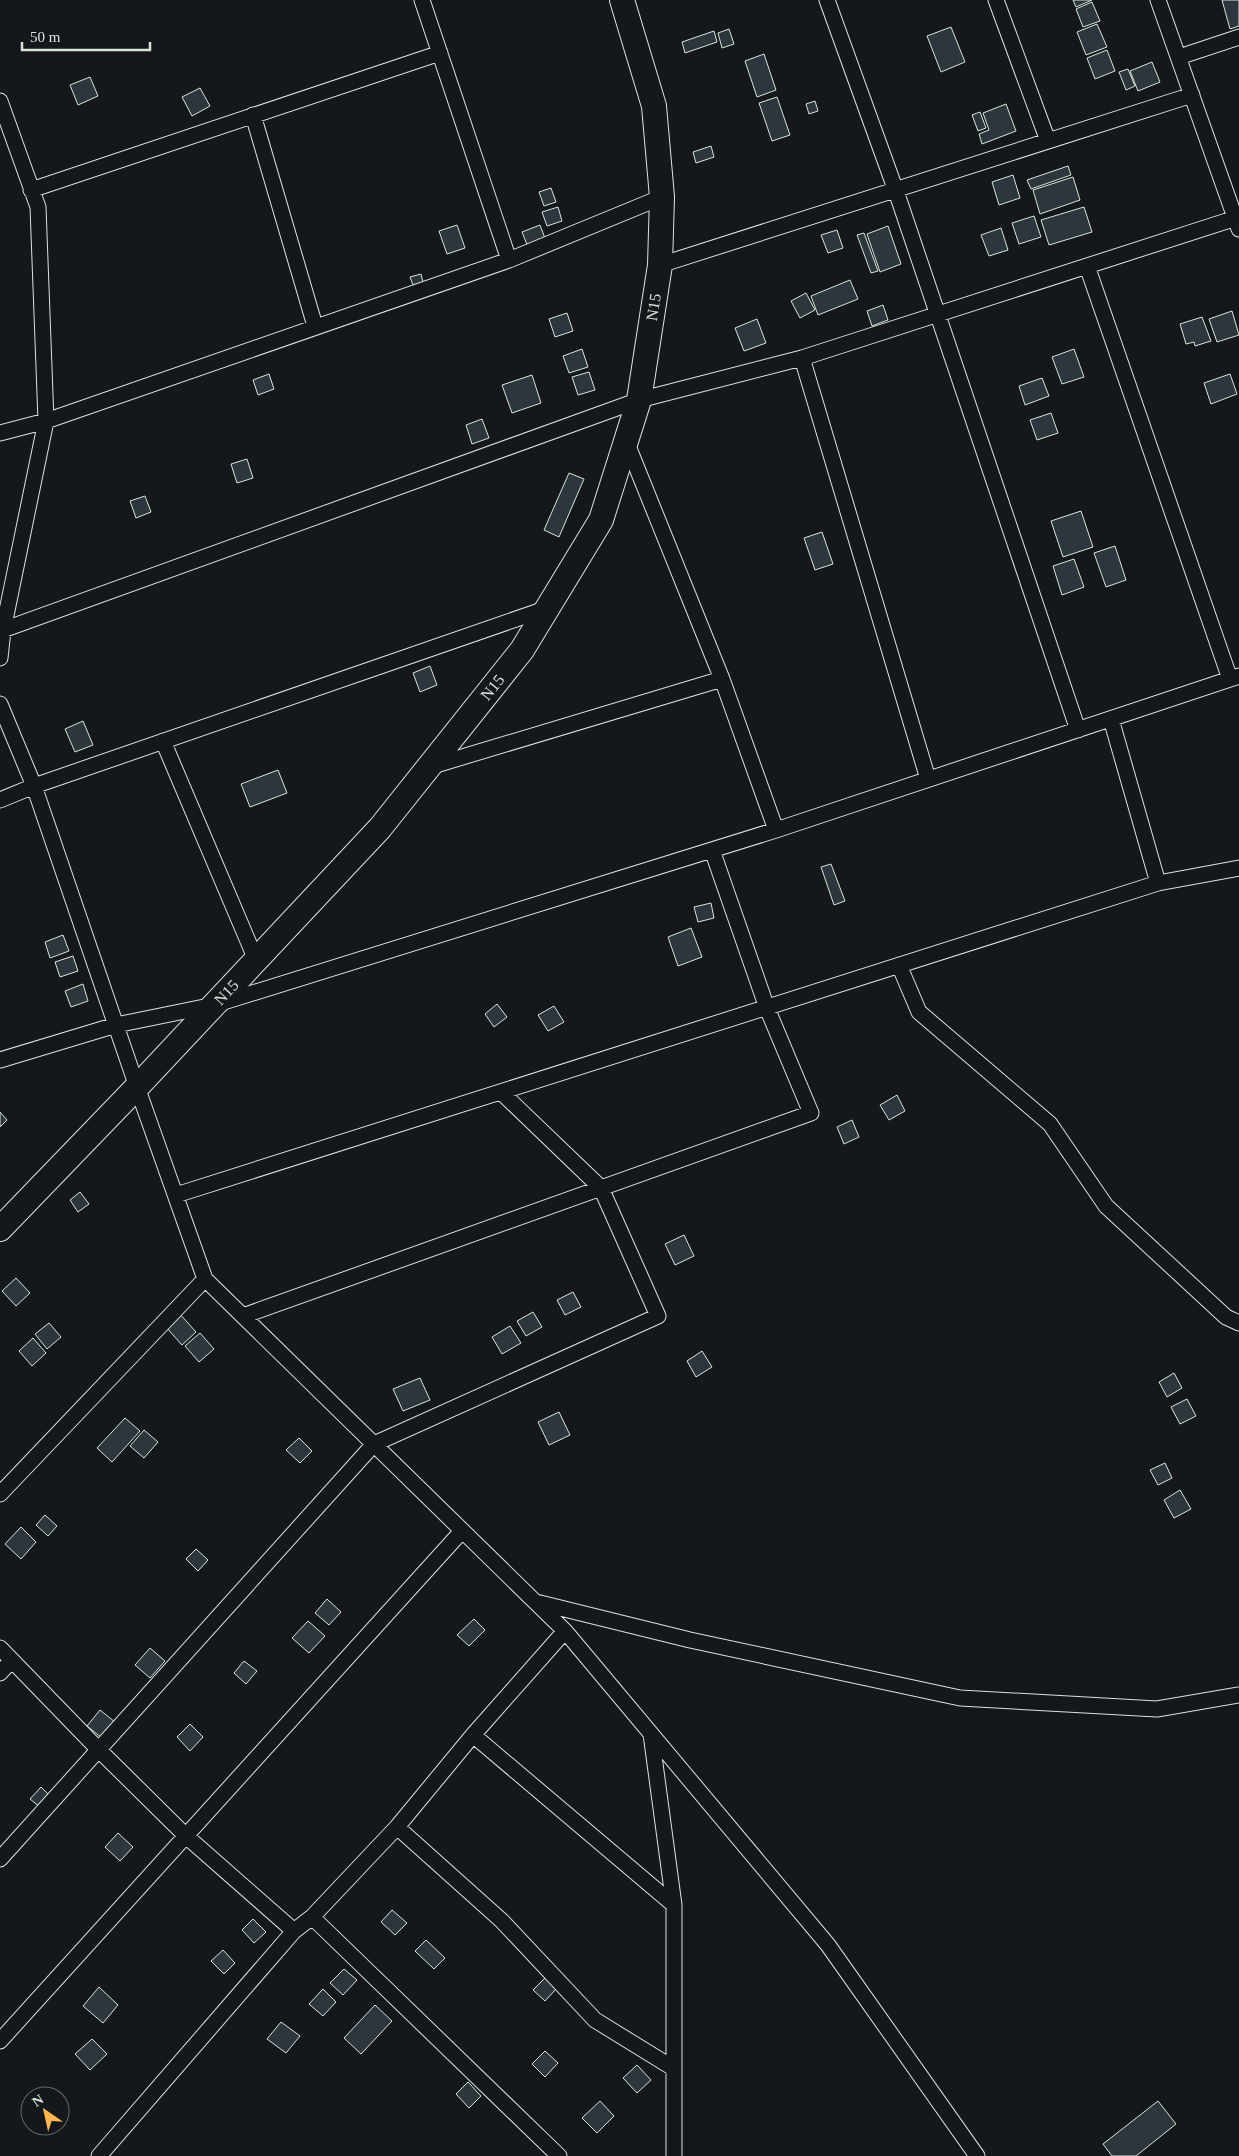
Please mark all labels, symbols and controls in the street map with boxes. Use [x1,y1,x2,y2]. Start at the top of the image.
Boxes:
scale bar [22,20,150,52]
text: 50 m [30,29,61,45]
street label: N15 [643,292,664,322]
street label: N15 [477,671,508,703]
street label: N15 [211,976,242,1008]
north arrow [20,2086,70,2136]
text: N [30,2092,46,2110]

